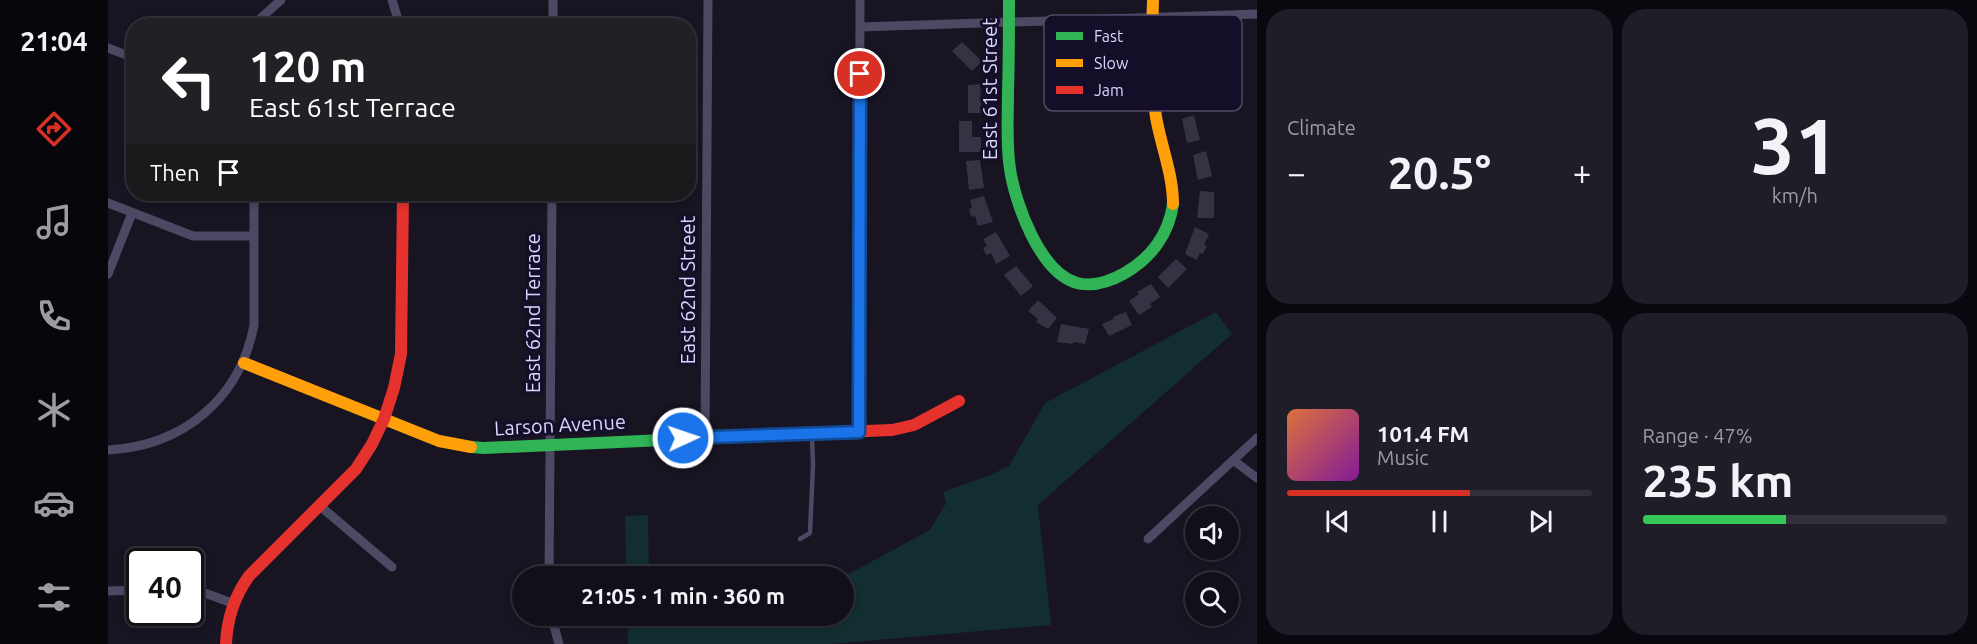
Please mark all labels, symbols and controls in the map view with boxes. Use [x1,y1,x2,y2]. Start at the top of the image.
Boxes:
legend [1044,15,1242,111]
street label: East 61st Street [978,18,1001,160]
text: 21:04 [20,26,88,56]
text: Fast [1094,27,1124,45]
icon: left [150,42,228,120]
text: 120 m [249,43,366,90]
pin [834,48,885,99]
text: Slow [1094,54,1129,72]
icon: arrive [843,57,876,90]
text: Jam [1094,81,1124,99]
text: East 61st Terrace [249,92,456,122]
text: 31 [1751,101,1839,189]
icon: directions [33,108,75,150]
text: Climate [1287,116,1356,139]
text: 20.5° [1388,147,1491,198]
text: − [1287,154,1306,191]
text: + [1573,154,1591,191]
icon: arrive [212,156,245,189]
text: Then [150,160,200,185]
text: km/h [1772,184,1818,207]
icon: music [33,201,75,243]
street label: East 62nd Street [676,216,699,364]
street label: East 62nd Terrace [521,233,544,393]
icon: phone [33,295,75,337]
icon: climate [33,389,75,431]
position arrow [651,406,715,470]
street label: Larson Avenue [494,410,626,439]
text: 101.4 FM [1377,421,1469,446]
text: Range · 47% [1643,424,1753,447]
text: Music [1377,446,1429,469]
text: 235 km [1643,455,1793,506]
icon: car [33,482,75,524]
icon: previous [1321,505,1354,538]
icon: pause [1423,505,1456,538]
icon: next [1524,505,1557,538]
map controls [1185,506,1239,626]
button: sound [1185,506,1239,560]
speed limit sign: 40 [126,548,204,626]
button: search [1185,572,1239,626]
icon: filters [33,576,75,618]
text: 21:05 · 1 min · 360 m [581,583,785,608]

